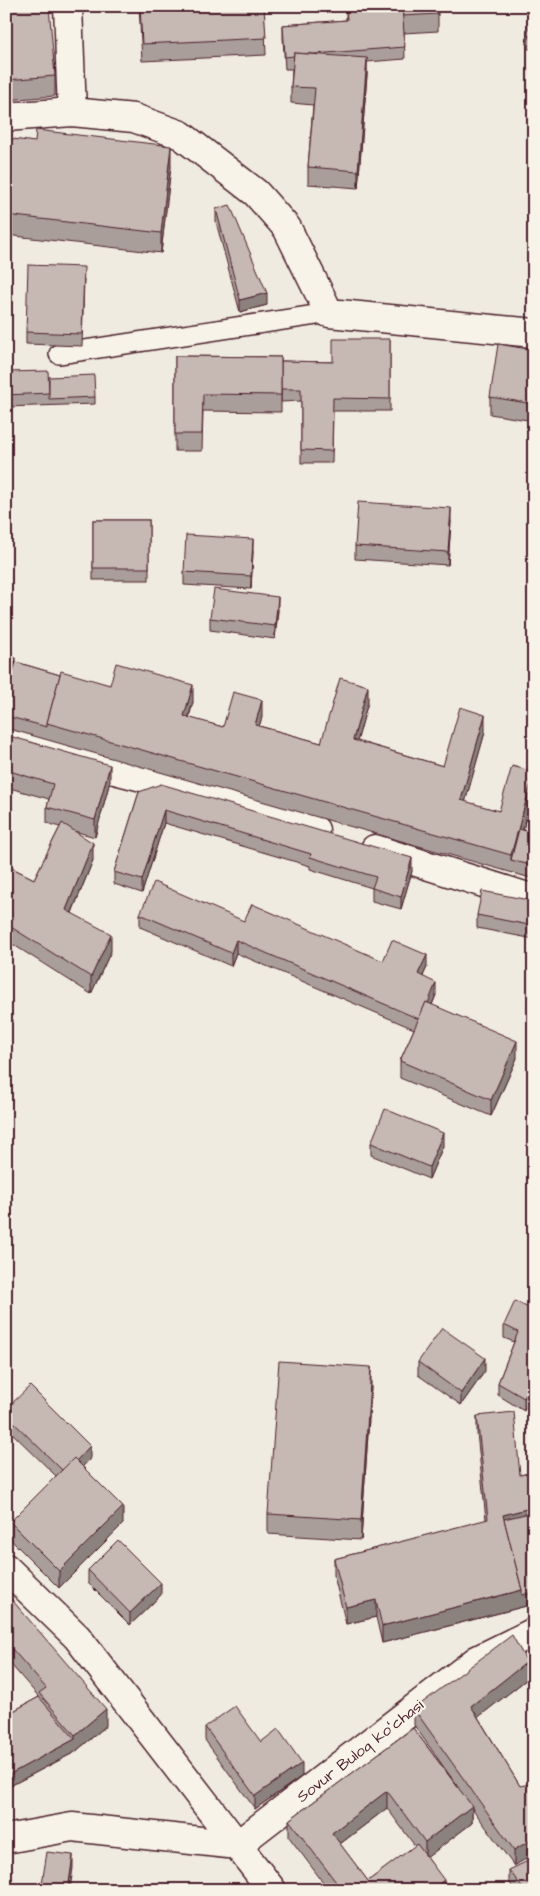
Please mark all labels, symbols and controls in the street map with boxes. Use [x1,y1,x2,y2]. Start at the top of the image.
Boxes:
street label: Sovur Buloq koʻchasi [292,1694,429,1808]

